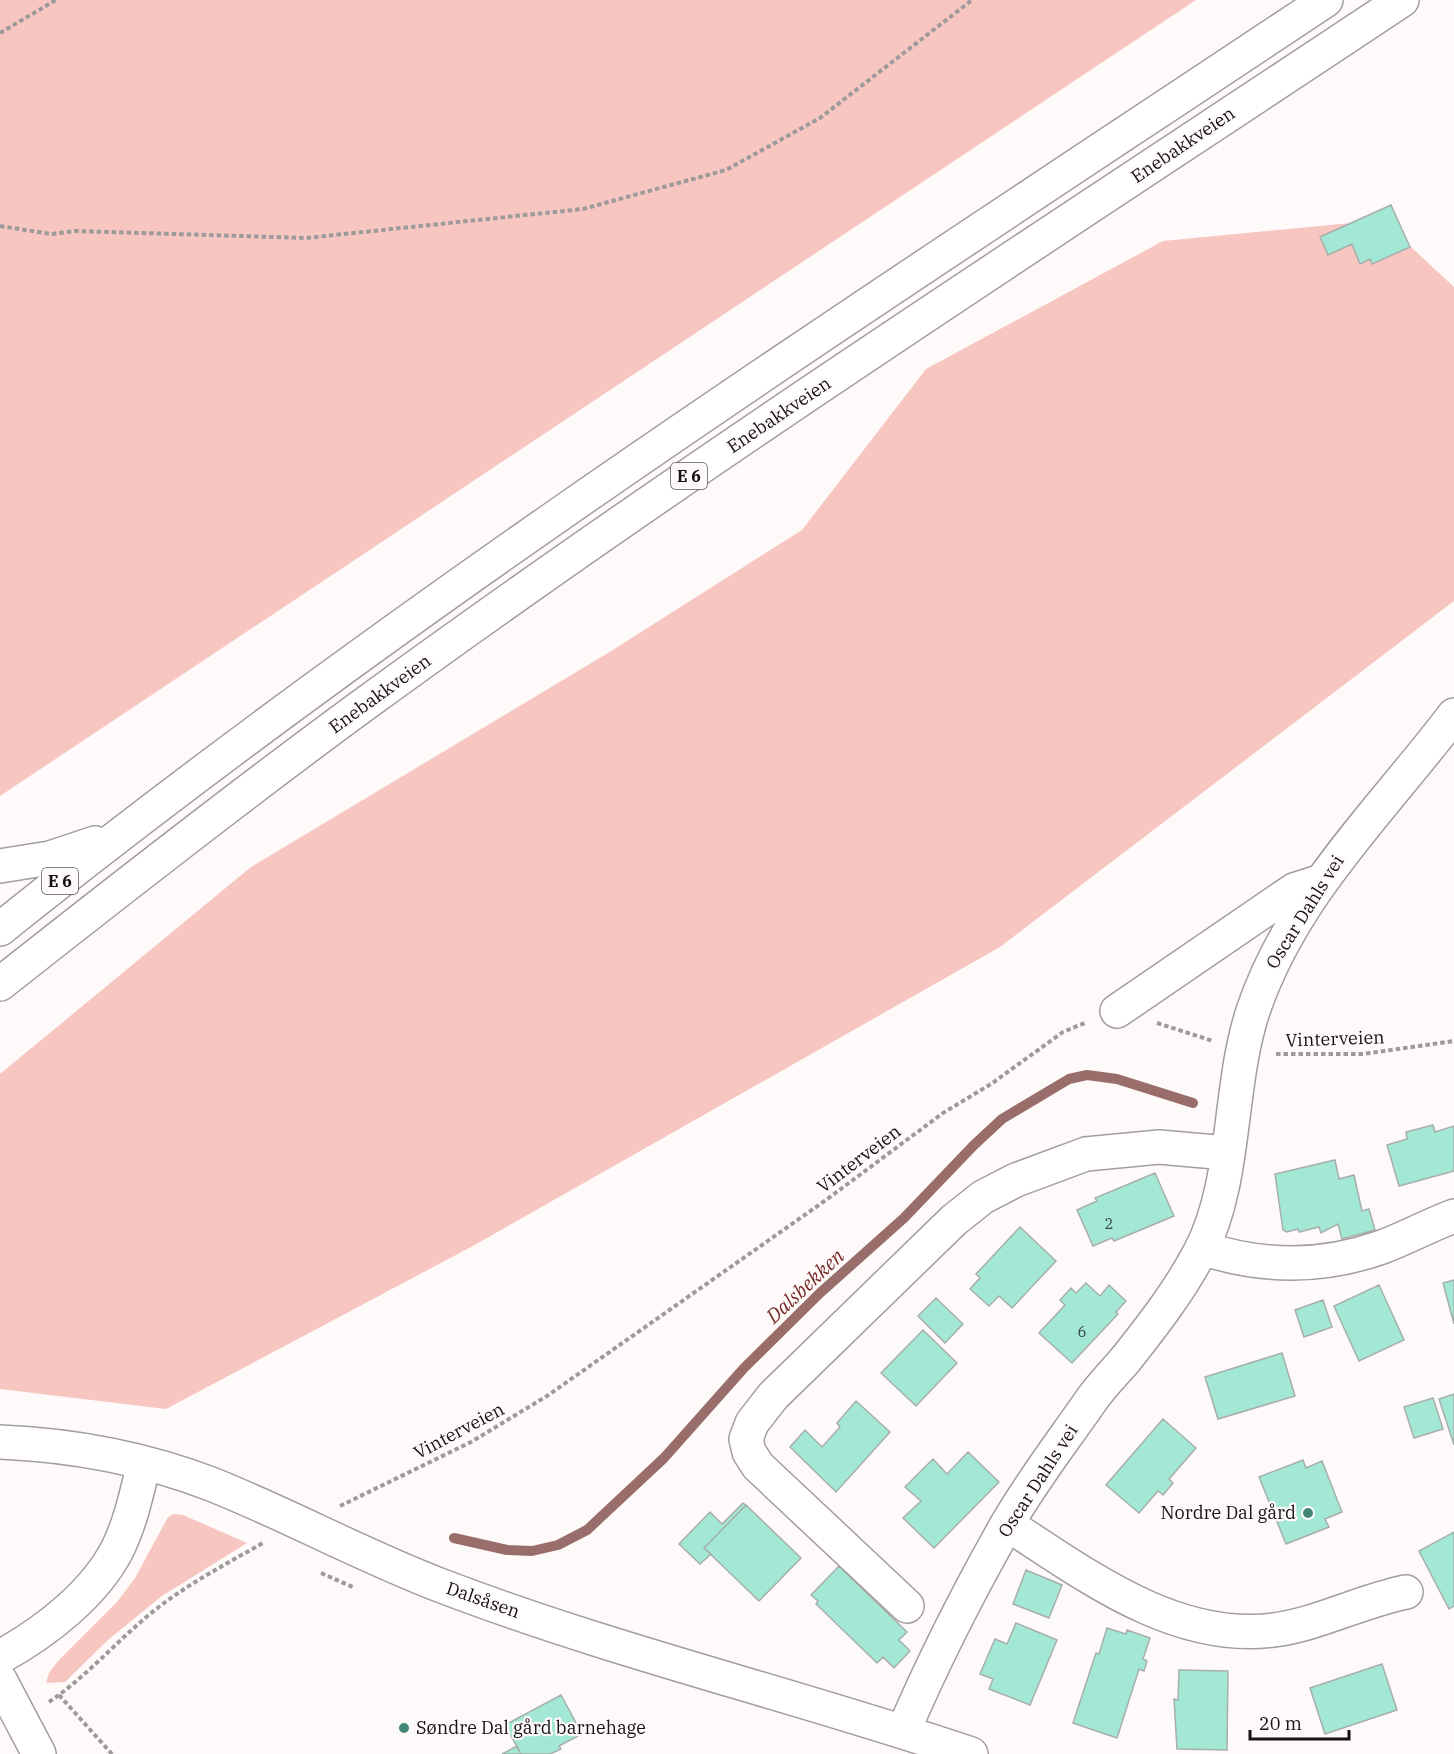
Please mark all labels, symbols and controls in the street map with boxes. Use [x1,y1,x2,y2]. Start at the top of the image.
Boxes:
street label: Enebakkveien [1126,101,1239,188]
street label: Enebakkveien [722,371,835,458]
road number: E 6 [671,463,707,489]
street label: Enebakkveien [324,649,435,738]
street label: Oscar Dahls vei [1260,850,1349,973]
road number: E 6 [42,868,78,894]
street label: Vinterveien [1285,1025,1385,1052]
street label: Vinterveien [812,1120,905,1198]
house number: 2 [1104,1214,1114,1233]
water label: Dalsbekken [759,1242,850,1330]
house number: 6 [1077,1322,1087,1341]
street label: Vinterveien [410,1397,508,1464]
street label: Oscar Dahls vei [993,1420,1083,1541]
place label: Nordre Dal gård [1161,1501,1296,1524]
marker: Nordre Dal gård [1301,1506,1315,1520]
street label: Dalsåsen [443,1576,523,1623]
scale bar [1250,1703,1349,1741]
text: 20 m [1259,1712,1302,1735]
place label: Søndre Dal gård barnehage [416,1716,646,1739]
marker: Søndre Dal gård barnehage [397,1721,411,1735]

